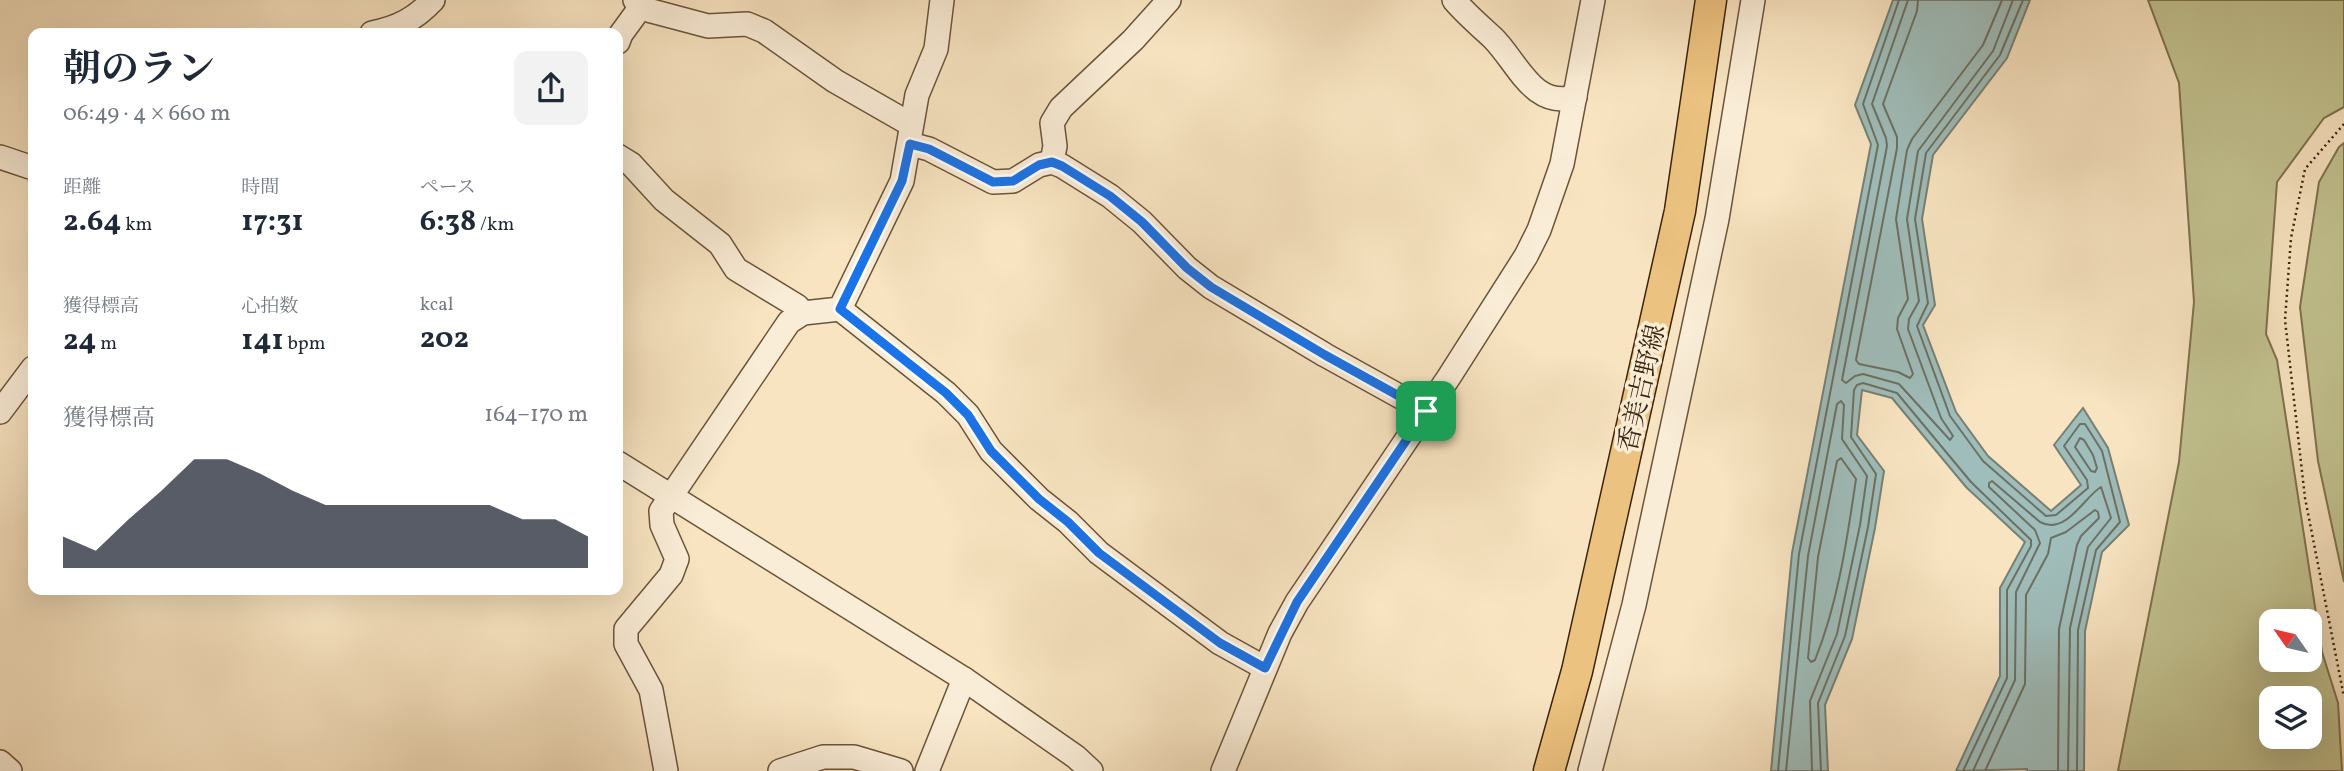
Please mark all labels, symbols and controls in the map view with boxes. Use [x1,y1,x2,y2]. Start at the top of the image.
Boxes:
text: 朝のラン [63,45,215,98]
button: share [514,51,588,125]
text: 06:49 · 4 × 660 m [63,98,231,130]
text: 距離 [63,175,101,201]
text: 時間 [241,175,279,201]
text: ペース [420,175,476,201]
text: 2.64 [63,201,121,243]
text: 17:31 [241,201,304,243]
text: 6:38 [420,201,476,243]
text: km [121,212,152,238]
text: /km [476,212,514,238]
text: kcal [420,292,453,318]
text: 獲得標高 [63,294,139,320]
text: 心拍数 [241,294,298,320]
text: 202 [420,318,469,360]
text: 24 [63,320,96,362]
text: 141 [241,320,284,362]
street label: 香美吉野線 [1611,321,1675,456]
text: m [96,331,117,357]
text: bpm [284,331,326,357]
pin [1396,381,1456,441]
icon: arrive [1407,392,1445,430]
text: 164–170 m [484,399,588,431]
text: 獲得標高 [63,403,155,435]
north arrow [2259,609,2322,672]
map controls [2259,609,2322,749]
button: layers [2259,686,2322,749]

